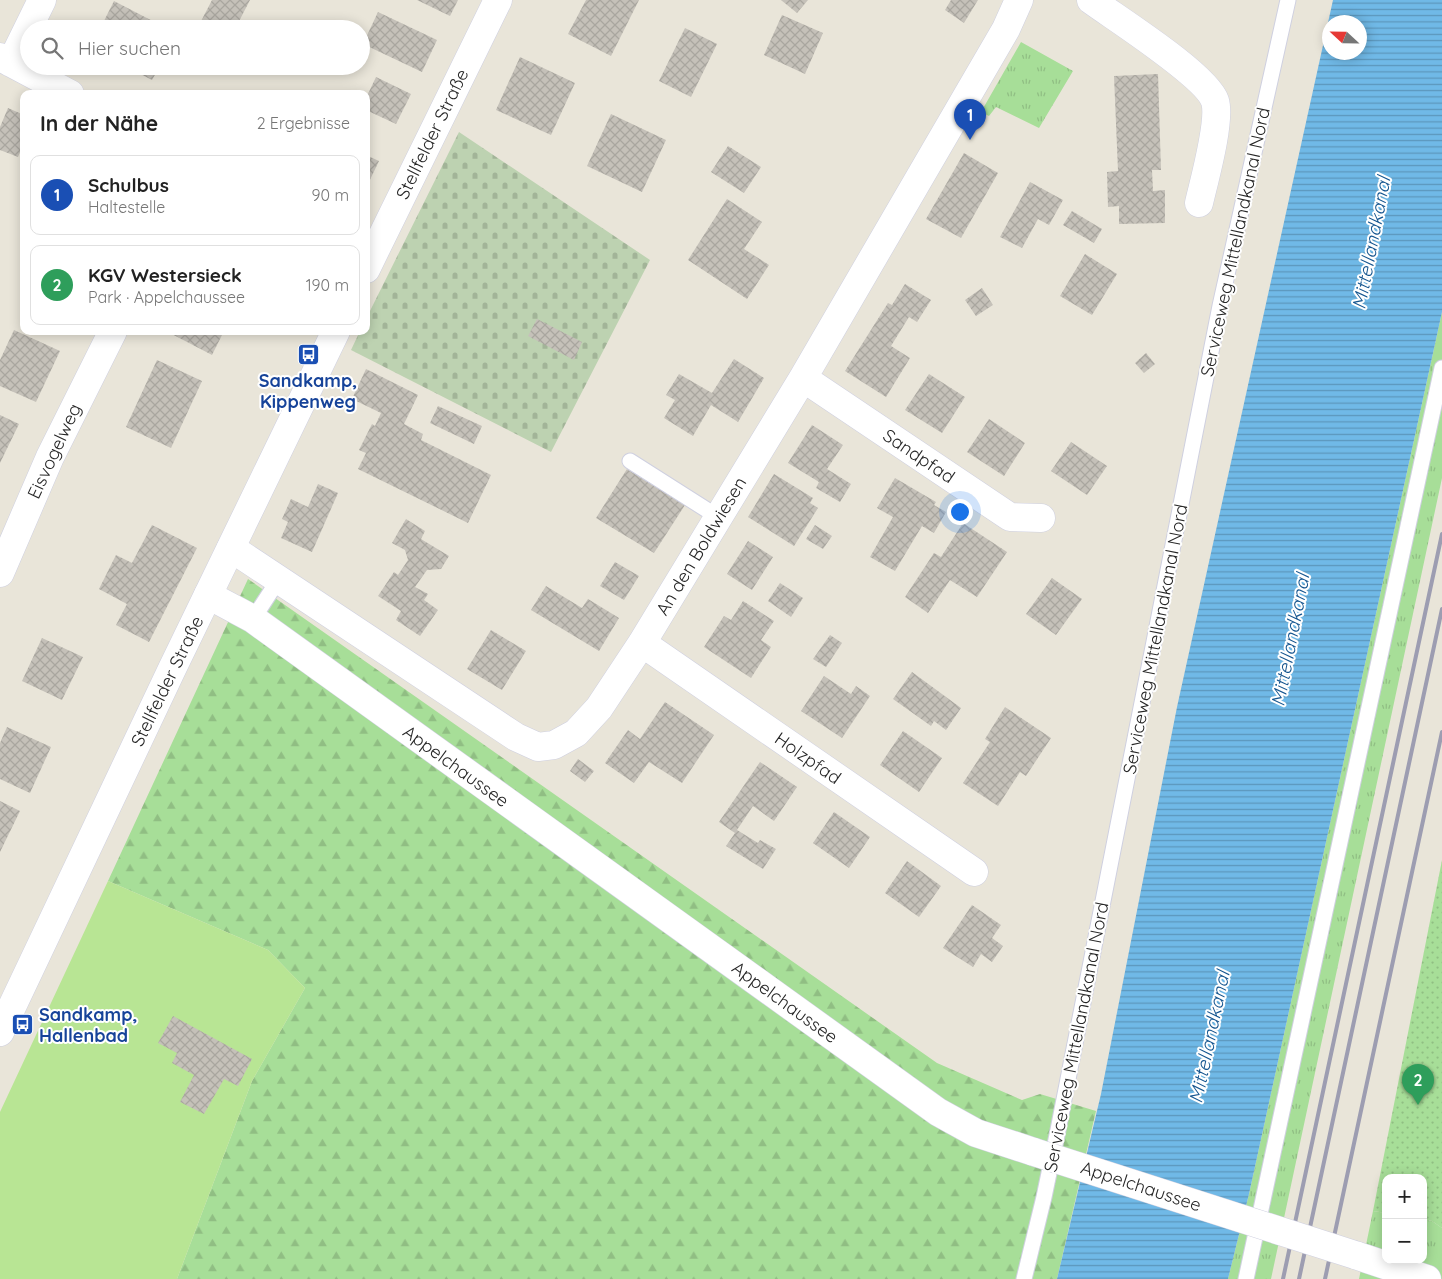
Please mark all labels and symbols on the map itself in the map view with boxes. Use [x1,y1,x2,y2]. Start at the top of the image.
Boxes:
north arrow [1322,15,1367,60]
street label: Stellfelder Straße [390,65,474,203]
pin: 1 [954,99,986,140]
street label: Serviceweg Mittellandkanal Nord [1195,105,1275,379]
water label: Mittellandkanal [1346,172,1396,311]
bus stop icon: Sandkamp, Kippenweg [296,343,320,367]
place label: Sandkamp, Kippenweg [259,369,357,413]
street label: Eisvogelweg [22,400,86,502]
street label: Sandpfad [879,424,959,488]
street label: An den Boldwiesen [651,473,751,619]
your location [947,499,973,525]
street label: Serviceweg Mittellandkanal Nord [1118,502,1192,776]
water label: Mittellandkanal [1265,569,1315,708]
street label: Stellfelder Straße [125,612,209,750]
street label: Appelchaussee [399,720,513,812]
street label: Holzpfad [770,727,846,789]
street label: Serviceweg Mittellandkanal Nord [1039,900,1113,1174]
street label: Appelchaussee [728,956,842,1048]
water label: Mittellandkanal [1183,966,1235,1105]
place label: Sandkamp, Hallenbad [39,1003,137,1047]
bus stop icon: Sandkamp, Hallenbad [11,1012,35,1036]
pin: 2 [1402,1064,1434,1105]
street label: Appelchaussee [1078,1156,1204,1216]

